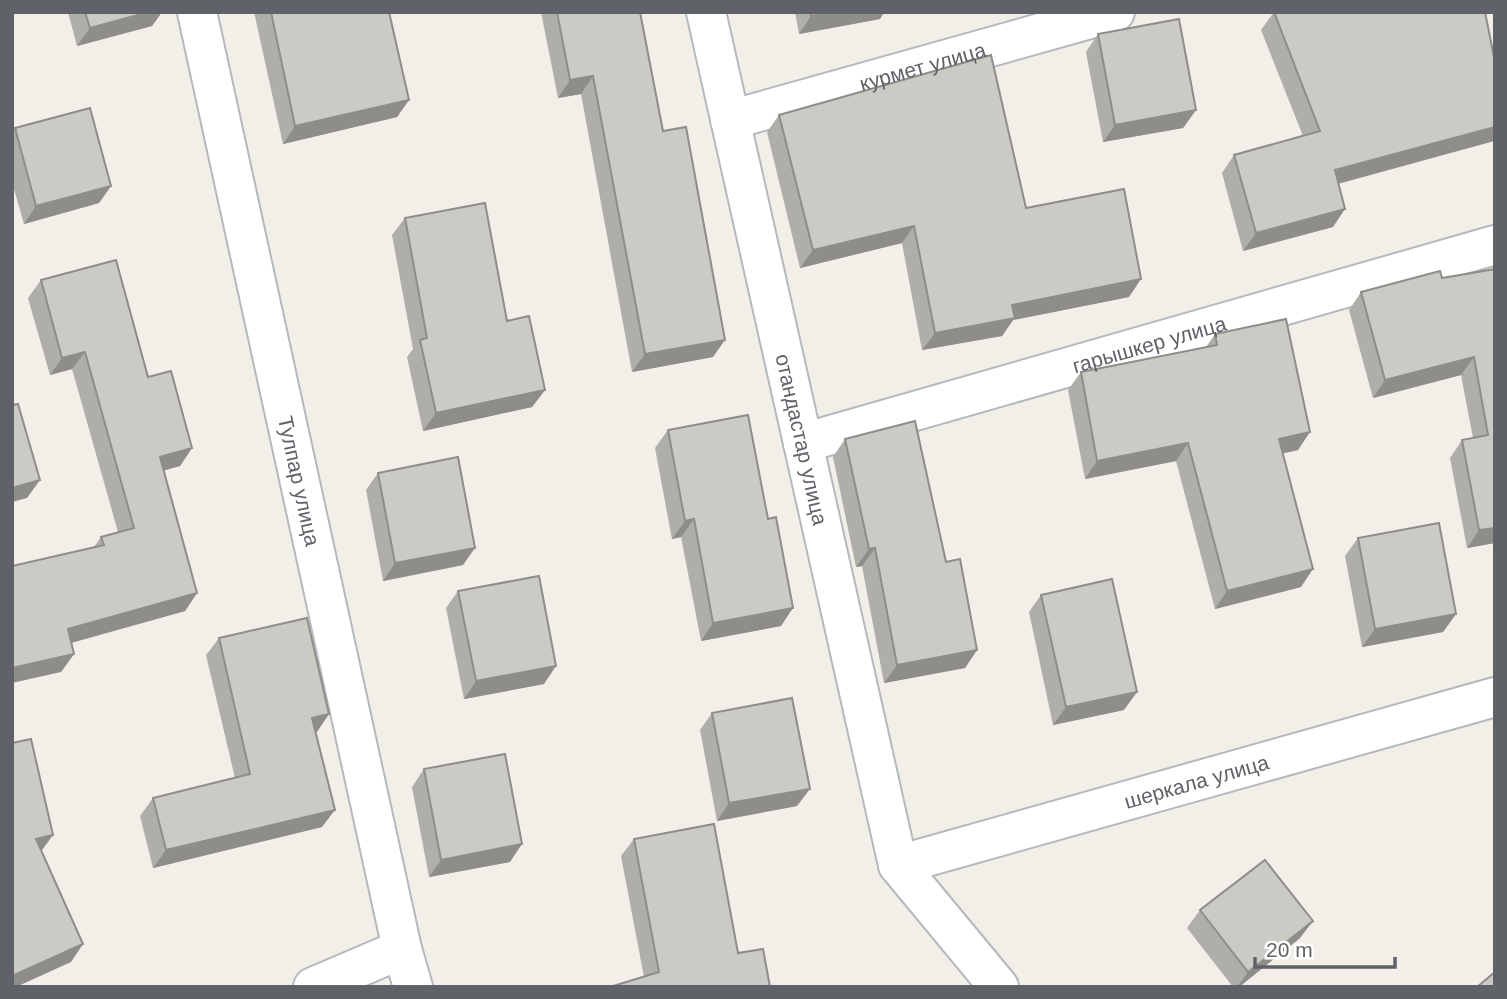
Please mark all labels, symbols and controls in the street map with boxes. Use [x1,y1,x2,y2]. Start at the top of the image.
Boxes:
street label: курмет улица [857,37,989,95]
street label: гарышкер улица [1070,311,1229,377]
street label: отандастар улица [772,352,833,527]
street label: Тулпар улица [274,414,325,548]
street label: шеркала улица [1122,750,1272,812]
scale bar [1255,926,1395,970]
text: 20 m [1266,938,1313,961]

